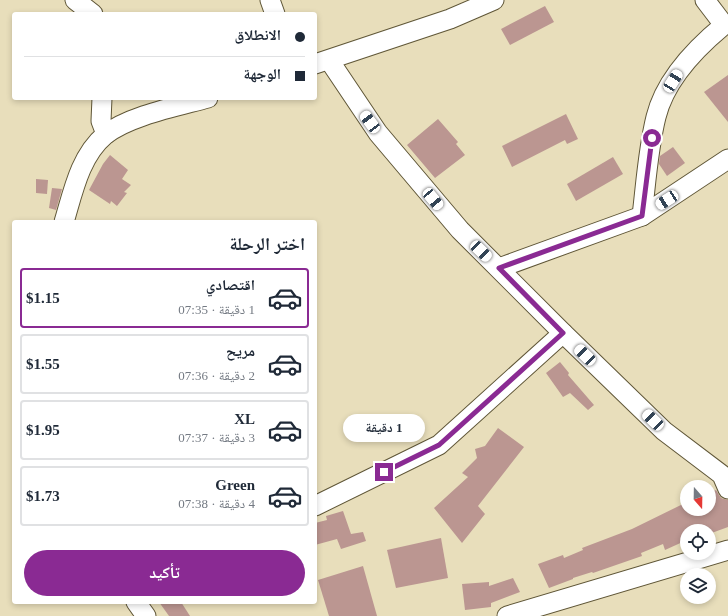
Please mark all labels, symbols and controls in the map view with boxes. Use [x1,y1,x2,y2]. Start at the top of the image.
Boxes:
text: الانطلاق [235,27,281,43]
text: الوجهة [243,66,281,82]
car [662,68,684,94]
car [358,109,382,135]
route start [643,129,661,147]
car [421,186,445,212]
car [654,188,680,212]
text: اختر الرحلة [230,234,305,254]
car [468,238,494,264]
text: اقتصادي [206,277,255,293]
icon: car [267,280,303,316]
text: $1.15 [26,290,60,306]
text: 1 دقيقة · 07:35 [178,302,255,317]
car [572,342,598,368]
text: مريح [226,343,255,359]
icon: car [267,346,303,382]
text: $1.55 [26,356,60,372]
text: 2 دقيقة · 07:36 [178,368,255,383]
car [640,407,666,433]
text: XL [234,411,255,427]
icon: car [267,412,303,448]
callout: 1 دقيقة [343,414,425,442]
text: 1 دقيقة [365,420,403,435]
text: $1.95 [26,422,60,438]
text: 3 دقيقة · 07:37 [178,430,255,445]
route end [375,463,393,481]
text: Green [215,477,255,493]
icon: car [267,478,303,514]
north arrow [680,480,716,516]
map controls [680,480,716,604]
text: $1.73 [26,488,60,504]
text: 4 دقيقة · 07:38 [178,496,255,511]
button: locate [680,524,716,560]
button: تأكيد [24,550,305,596]
button: layers [680,568,716,604]

